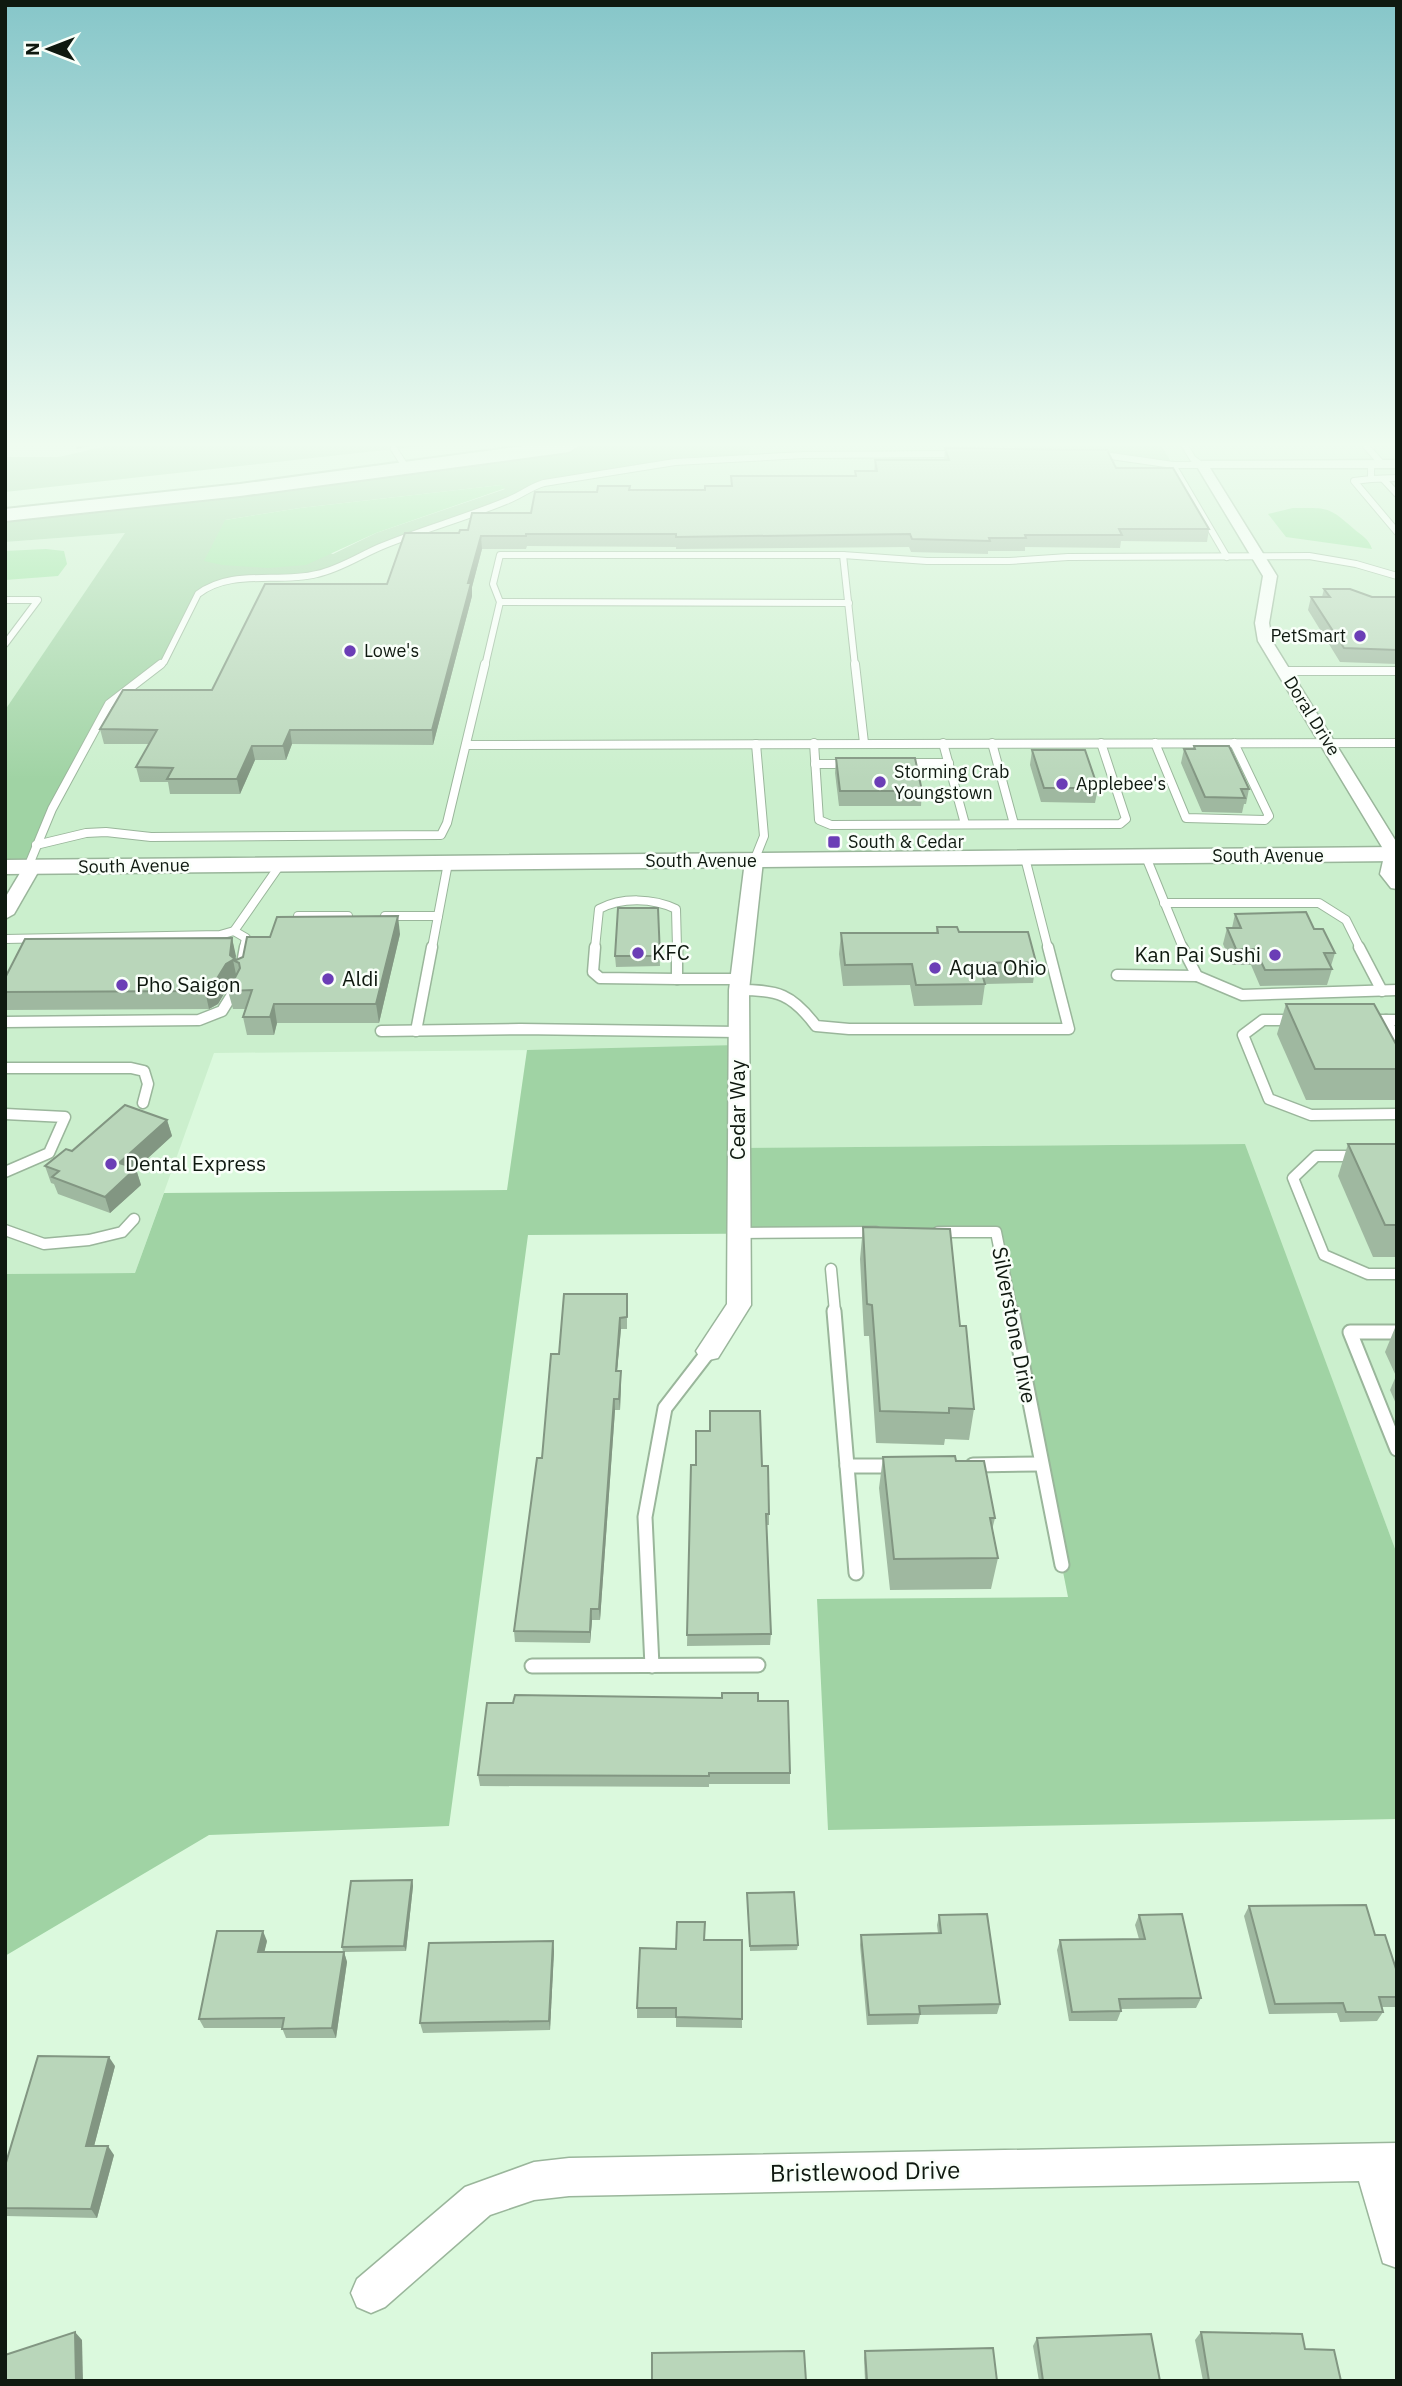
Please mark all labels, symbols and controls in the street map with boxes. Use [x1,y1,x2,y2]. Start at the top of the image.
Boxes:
north arrow [14,14,84,84]
text: N [20,42,44,56]
place label: PetSmart [1270,624,1346,647]
marker: PetSmart [1352,628,1368,644]
place label: Lowe's [364,639,419,662]
marker: Lowe's [342,643,358,659]
street label: Doral Drive [1279,672,1346,760]
place label: Storming Crab Youngstown [894,760,1009,804]
place label: Applebee's [1076,772,1166,795]
marker: Storming Crab Youngstown [872,774,888,790]
marker: Applebee's [1054,776,1070,792]
place label: South & Cedar [848,830,964,853]
marker: South & Cedar [826,834,842,850]
street label: South Avenue [1212,844,1324,867]
street label: South Avenue [645,849,757,872]
street label: South Avenue [78,853,190,878]
place label: KFC [652,938,690,966]
place label: Kan Pai Sushi [1134,940,1261,968]
marker: KFC [630,945,646,961]
marker: Kan Pai Sushi [1267,947,1283,963]
place label: Aqua Ohio [949,953,1047,981]
marker: Aqua Ohio [927,960,943,976]
place label: Aldi [342,964,379,992]
place label: Pho Saigon [136,970,241,998]
marker: Aldi [320,971,336,987]
marker: Pho Saigon [114,977,130,993]
street label: Cedar Way [723,1059,751,1160]
place label: Dental Express [125,1149,266,1177]
marker: Dental Express [103,1156,119,1172]
street label: Silverstone Drive [986,1244,1044,1405]
street label: Bristlewood Drive [769,2153,960,2189]

